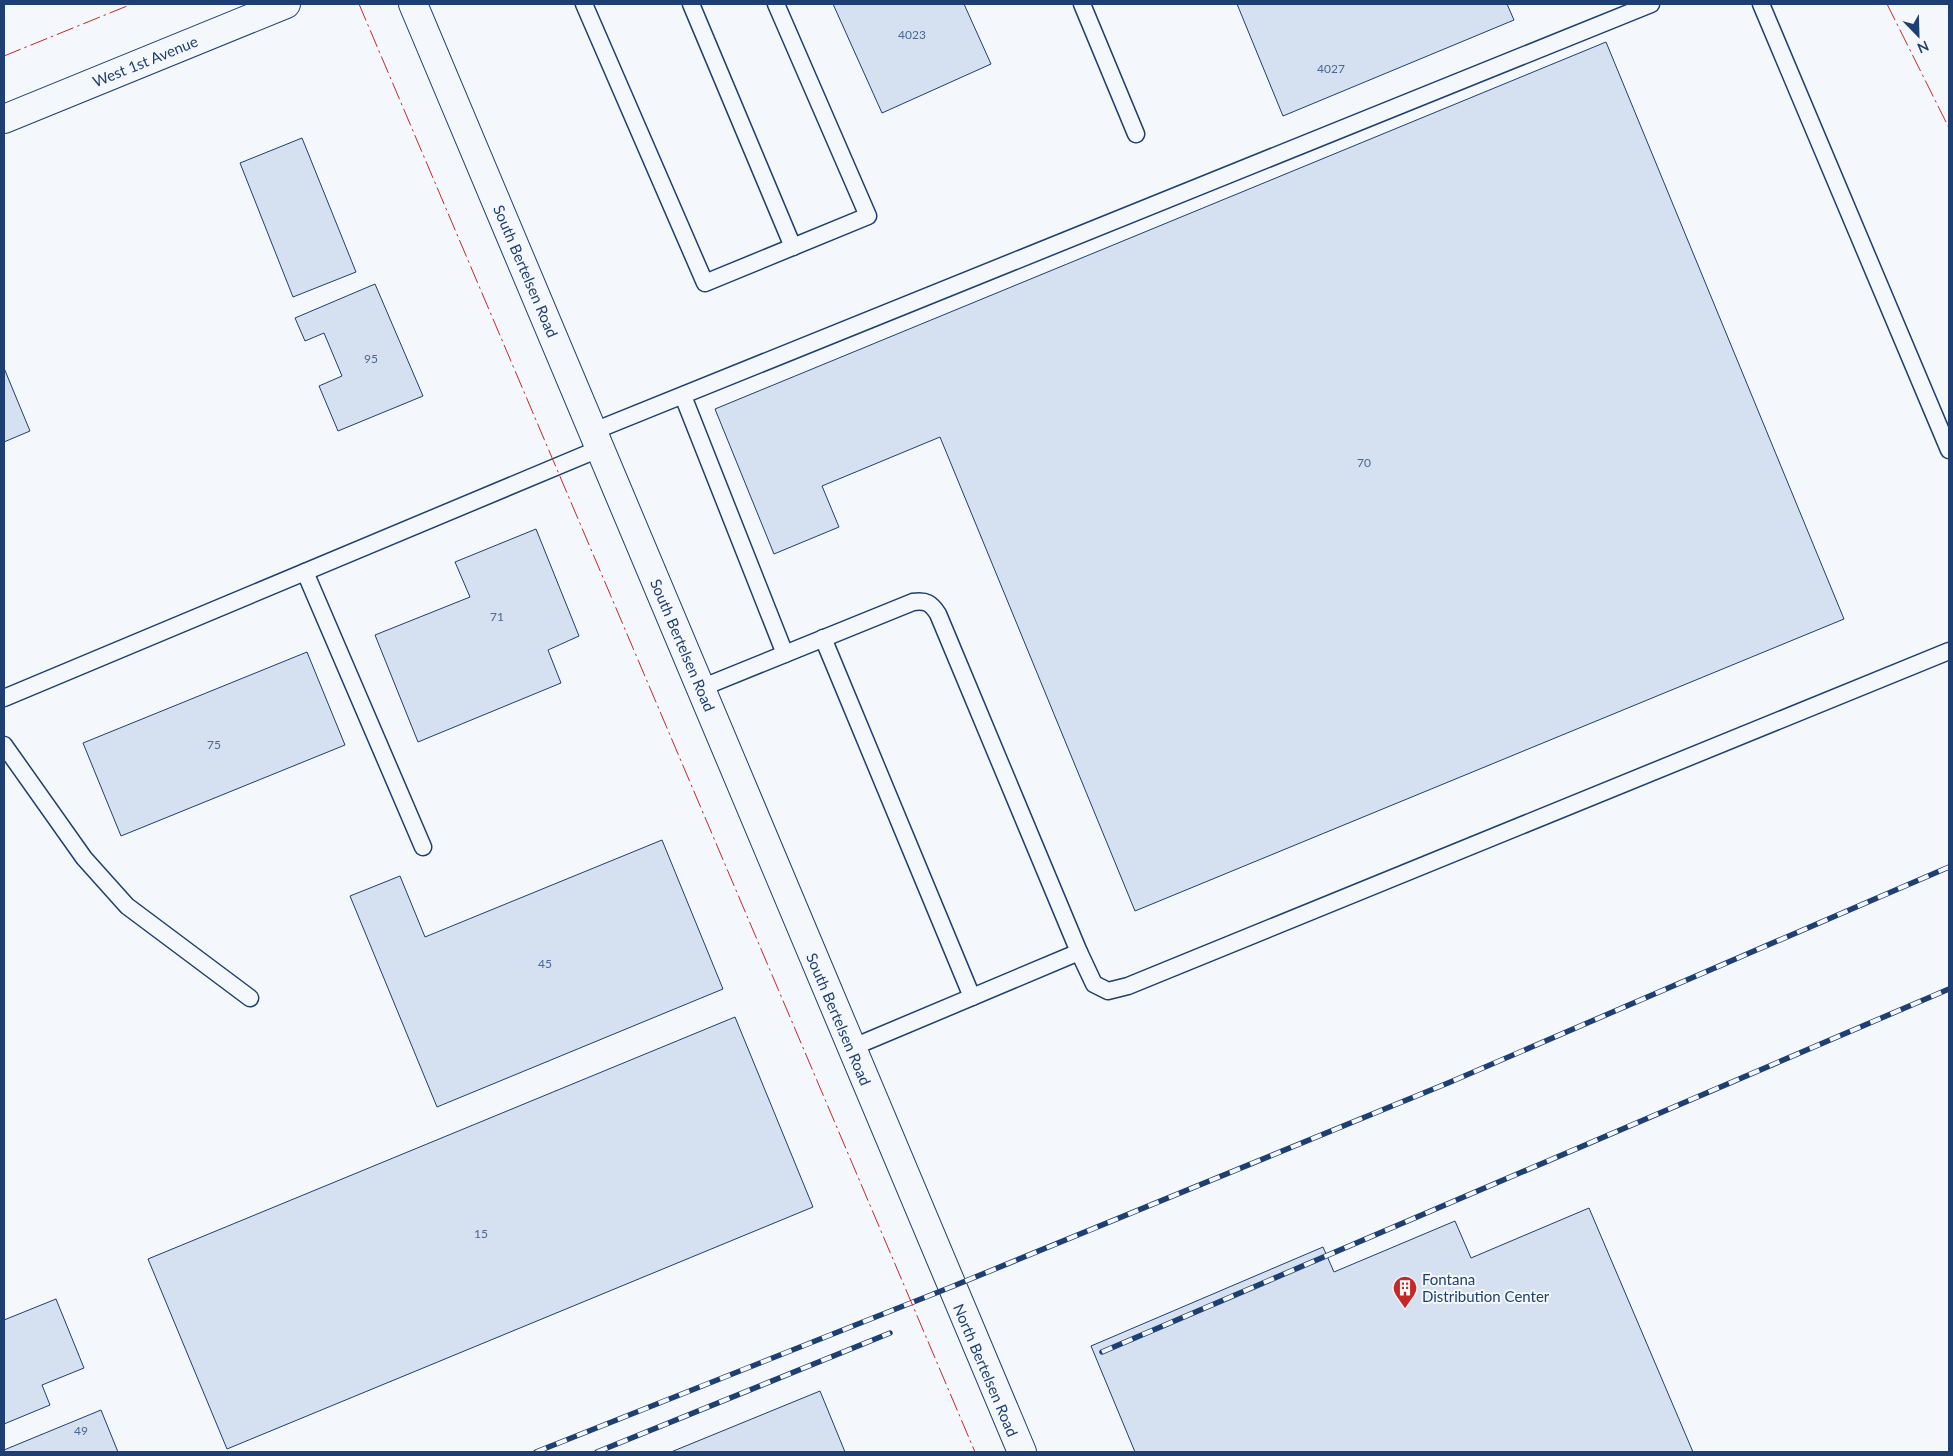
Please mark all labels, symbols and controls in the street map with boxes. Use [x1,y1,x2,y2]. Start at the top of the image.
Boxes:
north arrow [1893,10,1943,60]
house number: 4023 [898,27,926,42]
street label: West 1st Avenue [90,32,200,90]
text: N [1915,37,1932,57]
house number: 4027 [1317,61,1345,76]
street label: South Bertelsen Road [490,202,562,340]
house number: 95 [364,351,378,366]
house number: 70 [1357,455,1371,470]
street label: South Bertelsen Road [647,576,719,714]
house number: 71 [490,609,504,624]
house number: 75 [207,737,221,752]
street label: South Bertelsen Road [803,950,875,1088]
house number: 45 [538,956,552,971]
house number: 15 [474,1226,488,1241]
place label: Fontana Distribution Center [1422,1270,1550,1305]
building icon: Fontana Distribution Center [1392,1275,1418,1309]
street label: North Bertelsen Road [950,1301,1022,1439]
house number: 49 [74,1423,88,1438]

